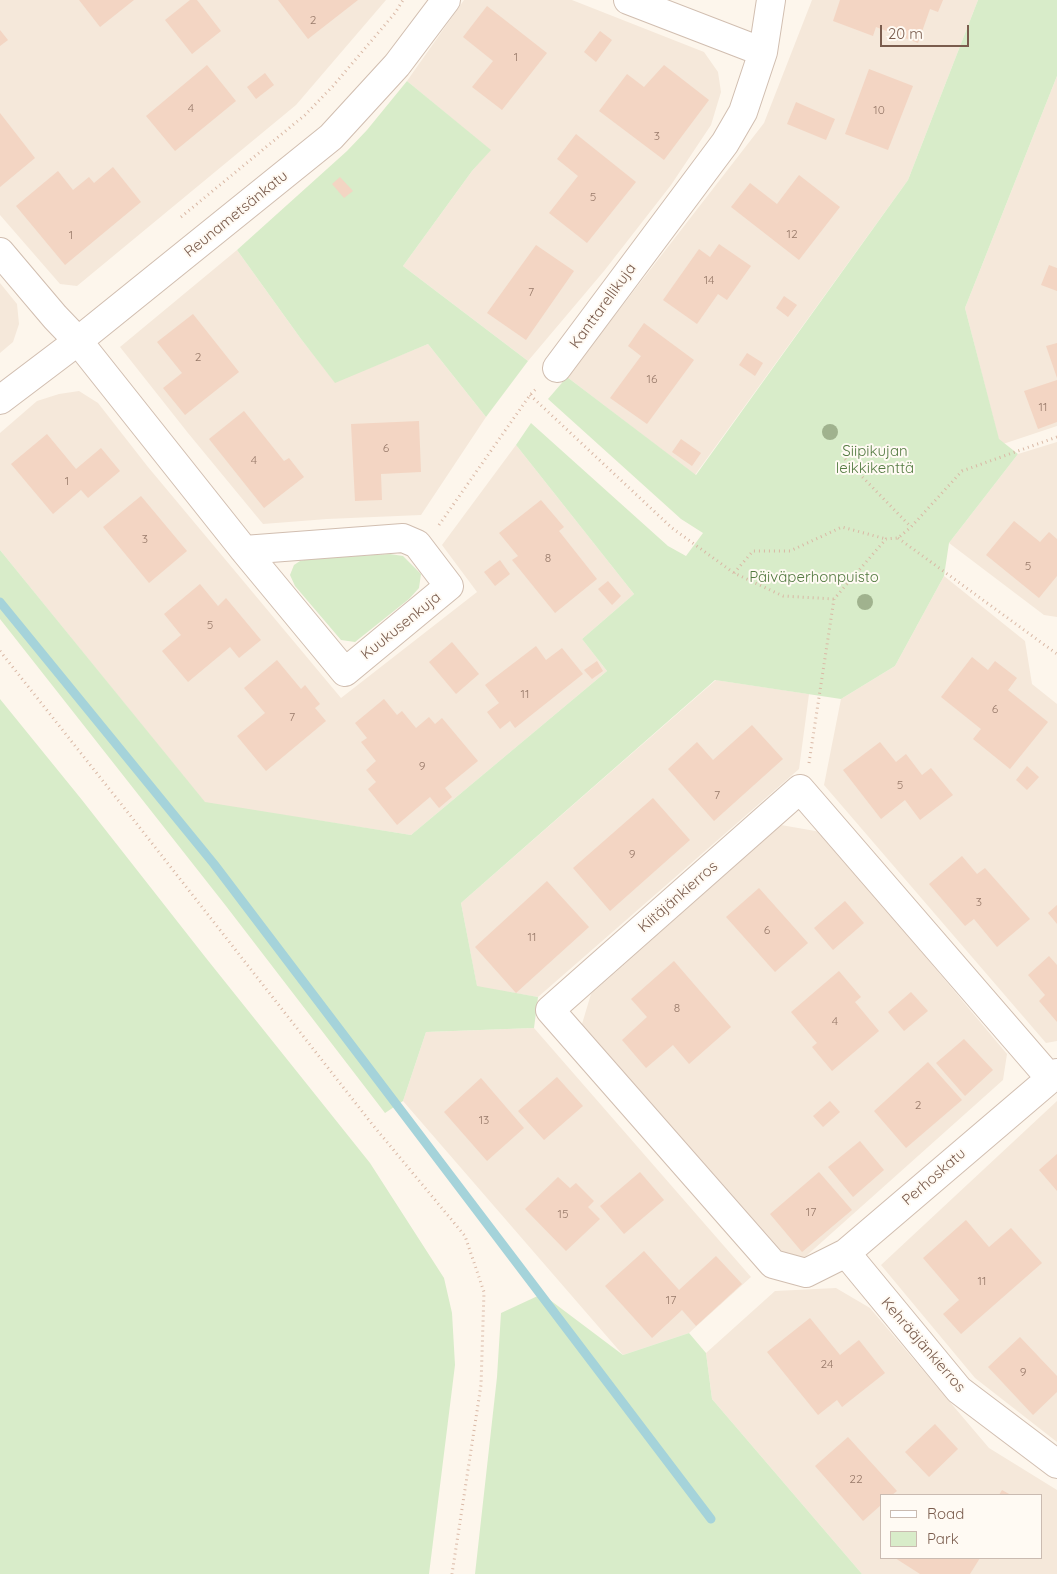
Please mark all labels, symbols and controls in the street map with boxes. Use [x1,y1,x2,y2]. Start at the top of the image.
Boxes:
house number: 2 [310,13,316,27]
scale bar [882,15,971,47]
text: 20 m [888,24,923,43]
house number: 1 [514,50,518,64]
house number: 4 [188,101,194,115]
house number: 10 [873,103,885,117]
house number: 3 [654,129,660,143]
street label: Reunametsänkatu [181,167,291,261]
house number: 5 [590,190,596,204]
house number: 12 [786,227,798,241]
house number: 1 [69,228,73,242]
street label: Kanttarellikuja [566,260,640,352]
house number: 14 [704,273,714,287]
house number: 7 [528,285,534,299]
house number: 2 [195,350,201,364]
house number: 16 [647,372,657,386]
house number: 11 [1039,400,1047,414]
house number: 6 [383,441,389,455]
park label: Siipikujan leikkikenttä [836,442,914,477]
house number: 4 [251,453,257,467]
house number: 1 [65,474,69,488]
house number: 3 [142,532,148,546]
house number: 8 [545,551,551,565]
house number: 5 [1025,559,1031,573]
park label: Päiväperhonpuisto [749,568,879,586]
street label: Kuukusenkuja [358,588,444,664]
house number: 5 [207,618,213,632]
house number: 11 [521,687,529,701]
house number: 6 [992,702,998,716]
house number: 7 [289,710,295,724]
house number: 9 [419,759,425,773]
house number: 5 [897,778,903,792]
house number: 7 [714,788,720,802]
house number: 9 [629,847,635,861]
street label: Kiitäjänkierros [635,858,721,936]
house number: 3 [976,895,982,909]
house number: 6 [764,923,770,937]
house number: 11 [528,930,536,944]
house number: 8 [674,1001,680,1015]
house number: 4 [832,1014,838,1028]
house number: 2 [915,1098,921,1112]
house number: 13 [479,1113,489,1127]
street label: Perhoskatu [899,1145,969,1209]
house number: 17 [806,1205,816,1219]
house number: 15 [558,1207,568,1221]
house number: 11 [978,1274,986,1288]
house number: 17 [666,1293,676,1307]
street label: Kehrääjänkierros [877,1294,969,1396]
house number: 24 [821,1357,833,1371]
house number: 9 [1020,1365,1026,1379]
house number: 22 [849,1472,863,1486]
legend [880,1494,1042,1559]
text: Road [927,1504,964,1523]
text: Park [927,1529,959,1548]

